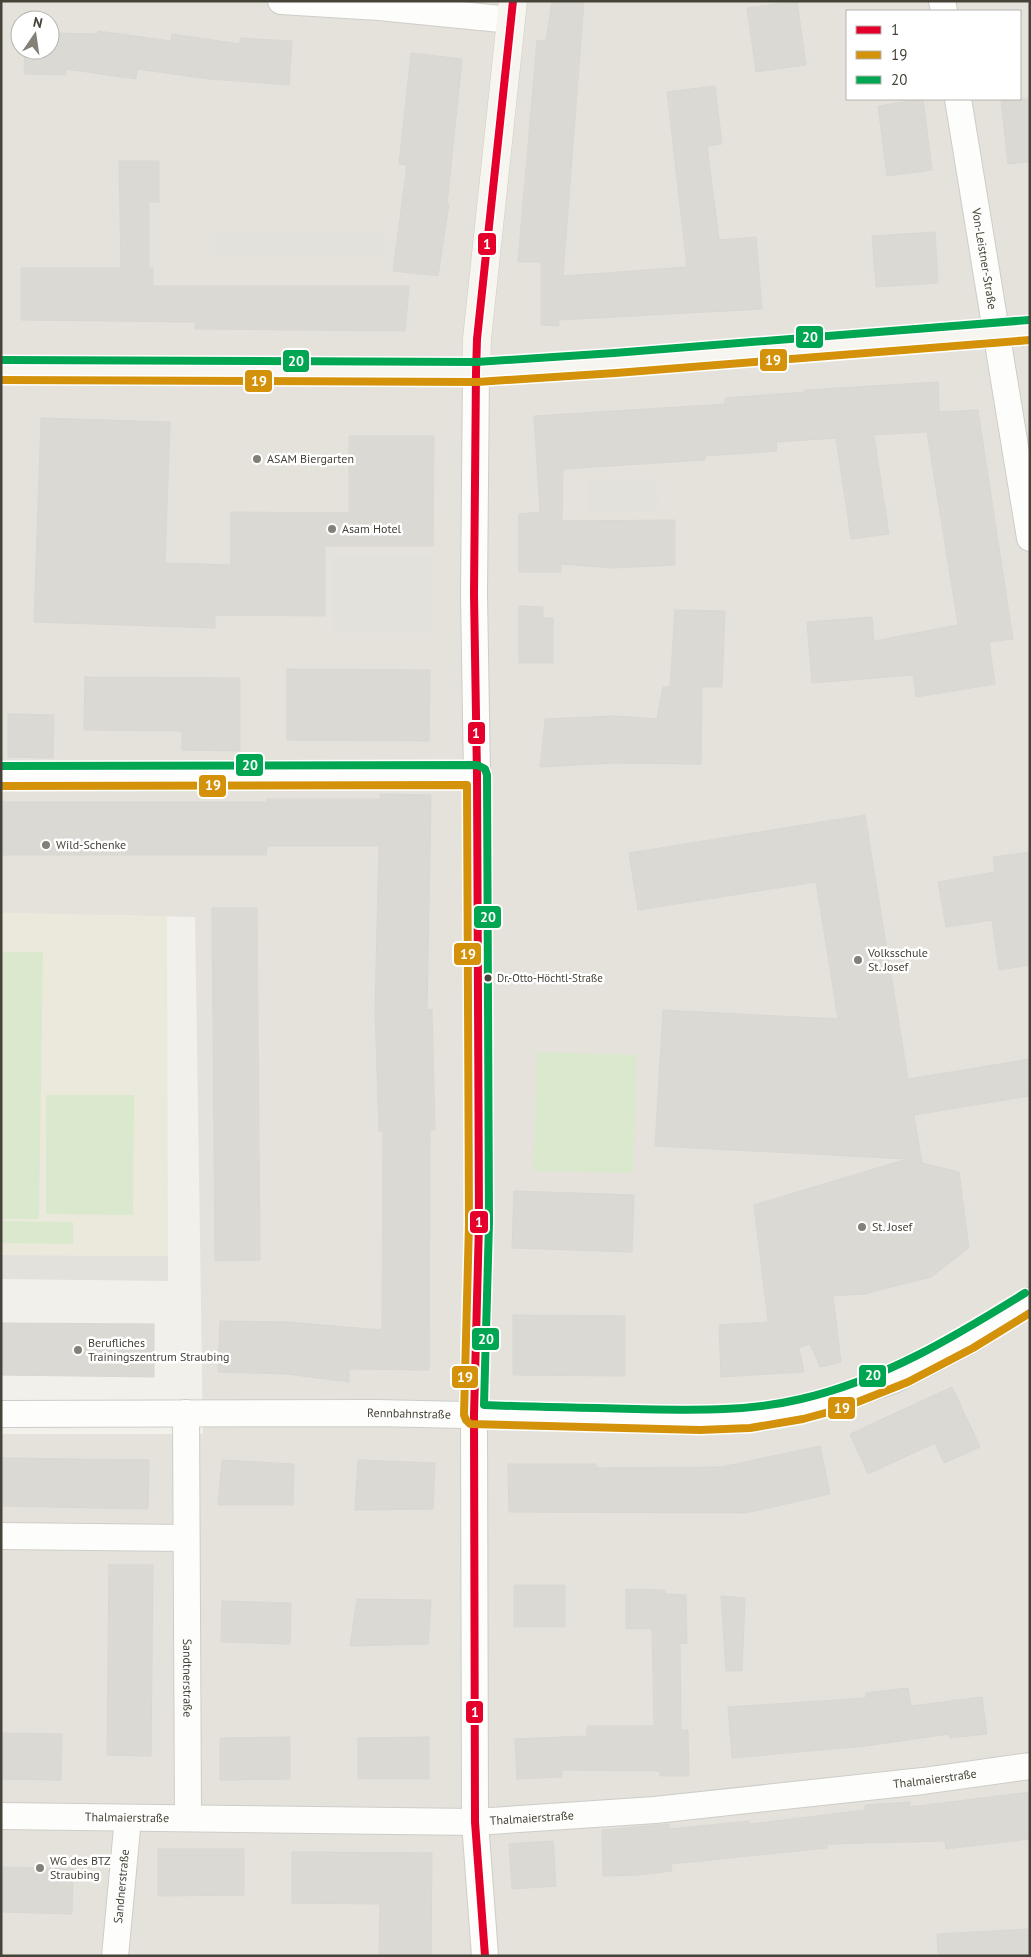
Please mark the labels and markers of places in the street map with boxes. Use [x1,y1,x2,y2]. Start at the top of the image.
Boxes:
place label: ASAM Biergarten [267,451,354,466]
marker: ASAM Biergarten [251,453,263,465]
place label: Asam Hotel [342,521,402,536]
marker: Asam Hotel [326,523,338,535]
place label: Wild-Schenke [56,837,126,852]
marker: Wild-Schenke [40,839,52,851]
place label: Volksschule St. Josef [867,945,928,974]
marker: Volksschule St. Josef [852,954,864,966]
place label: Dr.-Otto-Höchtl-Straße [497,971,603,985]
marker: Dr.-Otto-Höchtl-Straße [483,973,493,983]
place label: St. Josef [872,1219,914,1234]
marker: St. Josef [856,1221,868,1233]
place label: Berufliches Trainingszentrum Straubing [88,1335,230,1364]
marker: Berufliches Trainingszentrum Straubing [72,1344,84,1356]
place label: WG des BTZ Straubing [50,1853,111,1882]
marker: WG des BTZ Straubing [34,1862,46,1874]

